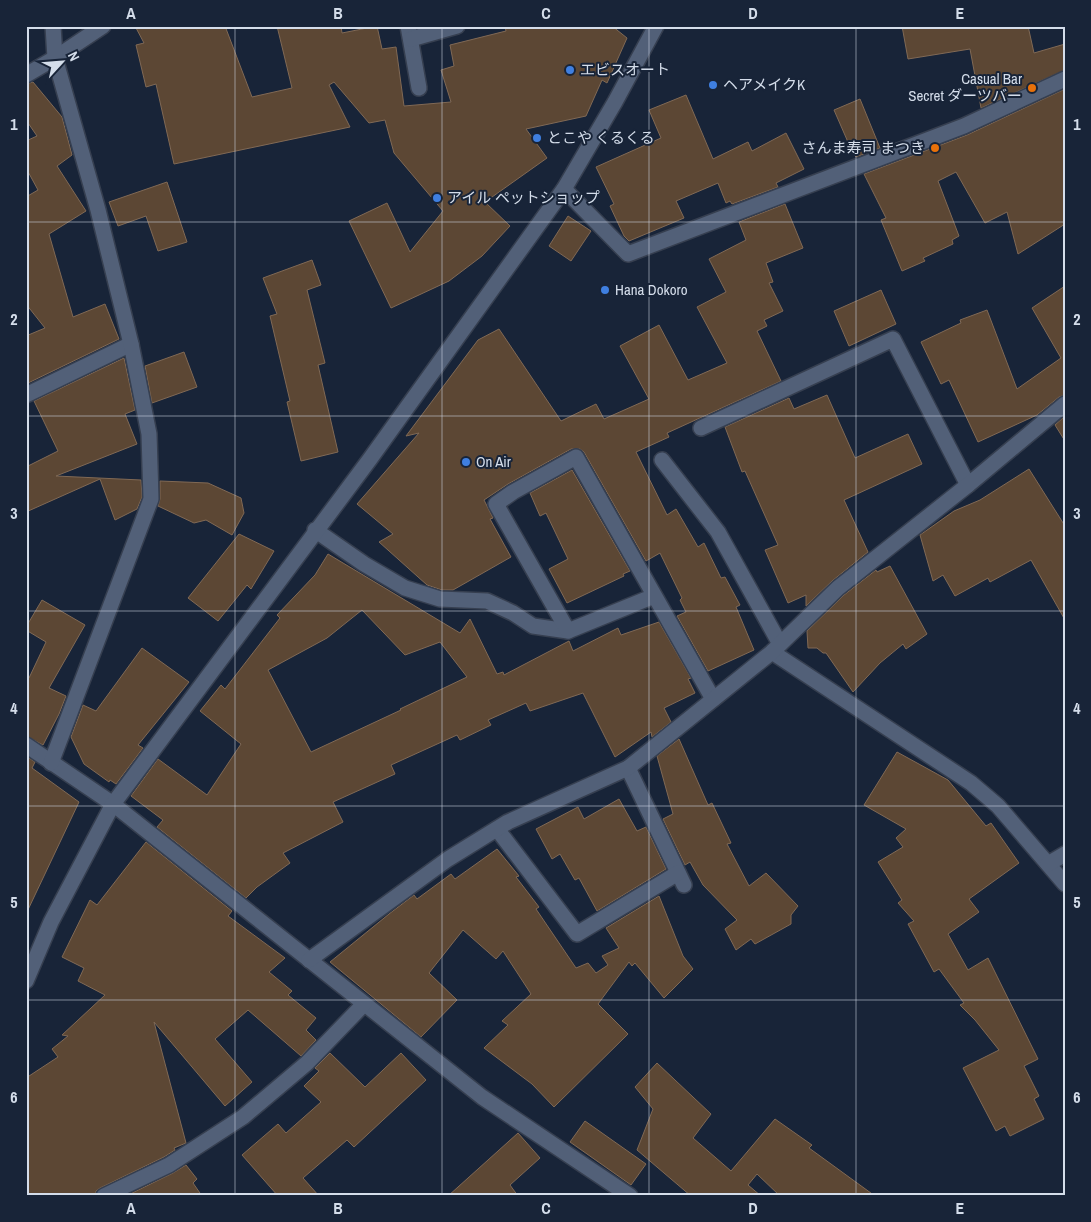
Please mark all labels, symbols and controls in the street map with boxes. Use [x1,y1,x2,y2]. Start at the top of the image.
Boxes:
text: A [126,2,136,24]
text: B [333,2,343,24]
text: C [541,2,551,24]
text: D [748,2,758,24]
text: E [956,2,965,24]
north arrow [38,38,88,88]
text: N [64,49,84,64]
place label: エビスオート [580,59,670,80]
marker: エビスオート [564,64,576,76]
place label: Casual Bar Secret ダーツバー [908,68,1022,106]
place label: ヘアメイクK [723,74,806,95]
marker: ヘアメイクK [707,79,719,91]
marker: Casual Bar Secret ダーツバー [1026,82,1038,94]
text: 1 [10,113,18,135]
text: 1 [1073,113,1081,135]
place label: とこや くるくる [547,127,655,148]
marker: とこや くるくる [531,132,543,144]
place label: さんま寿司 まつき [802,137,925,158]
marker: さんま寿司 まつき [929,142,941,154]
place label: アイル ペットショップ [447,187,600,208]
marker: アイル ペットショップ [431,192,443,204]
place label: Hana Dokoro [615,279,688,300]
marker: Hana Dokoro [599,284,611,296]
text: 2 [10,308,18,330]
text: 2 [1073,308,1081,330]
place label: On Air [476,451,511,472]
marker: On Air [460,456,472,468]
text: 3 [10,502,18,524]
text: 3 [1073,502,1081,524]
text: 4 [10,697,18,719]
text: 4 [1073,697,1081,719]
text: 5 [10,891,18,913]
text: 5 [1073,891,1081,913]
text: 6 [10,1086,18,1108]
text: 6 [1073,1086,1081,1108]
text: A [126,1197,136,1219]
text: B [333,1197,343,1219]
text: C [541,1197,551,1219]
text: D [748,1197,758,1219]
text: E [956,1197,965,1219]

